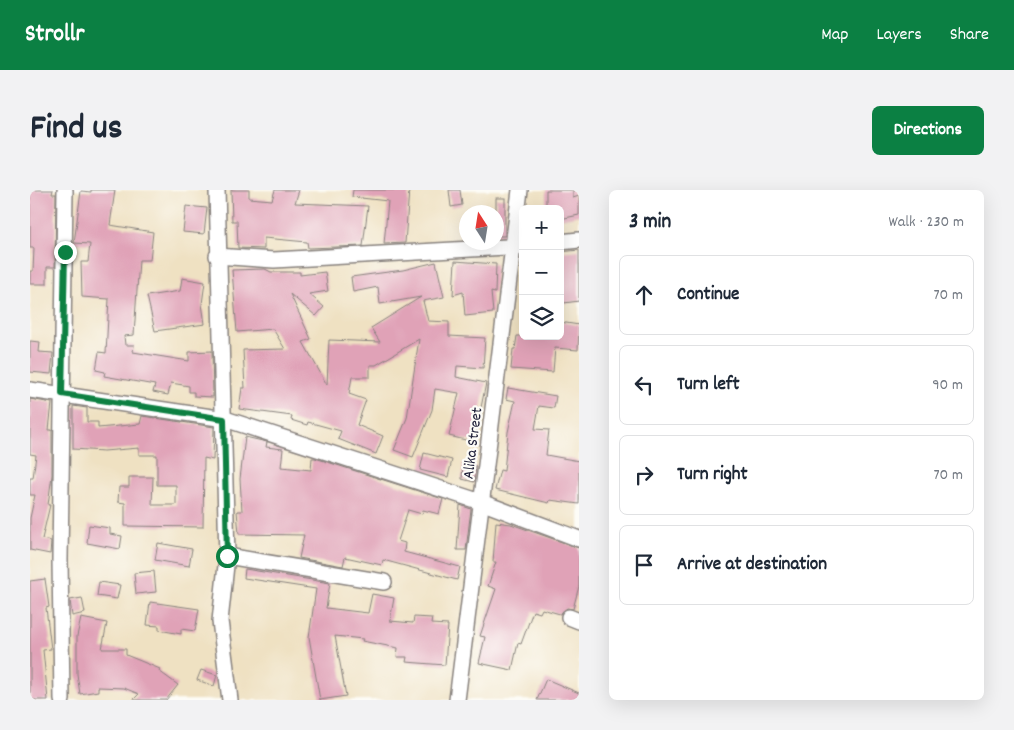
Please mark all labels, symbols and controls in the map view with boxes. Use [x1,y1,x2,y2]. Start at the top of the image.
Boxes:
text: Strollr [25,18,84,52]
text: Map [821,23,848,48]
text: Layers [876,23,922,48]
text: Share [950,23,989,48]
text: Find us [30,105,122,155]
button: Directions [872,106,984,155]
north arrow [459,205,504,250]
map controls [519,205,564,340]
button: + [519,205,564,250]
text: 3 min [629,208,671,238]
text: Walk · 230 m [888,211,964,234]
route end [54,241,77,264]
button: − [519,250,564,295]
icon: ahead [630,281,658,309]
text: Continue [677,282,739,309]
text: 70 m [933,284,963,307]
button: layers [519,295,564,340]
icon: left [630,371,658,399]
text: Turn left [677,372,740,399]
text: 90 m [932,374,963,397]
street label: Alika Street [458,406,489,480]
icon: right [630,461,658,489]
text: Turn right [677,462,748,489]
text: 70 m [933,464,963,487]
route start [216,545,239,568]
icon: arrive [630,551,658,579]
text: Arrive at destination [677,552,827,579]

